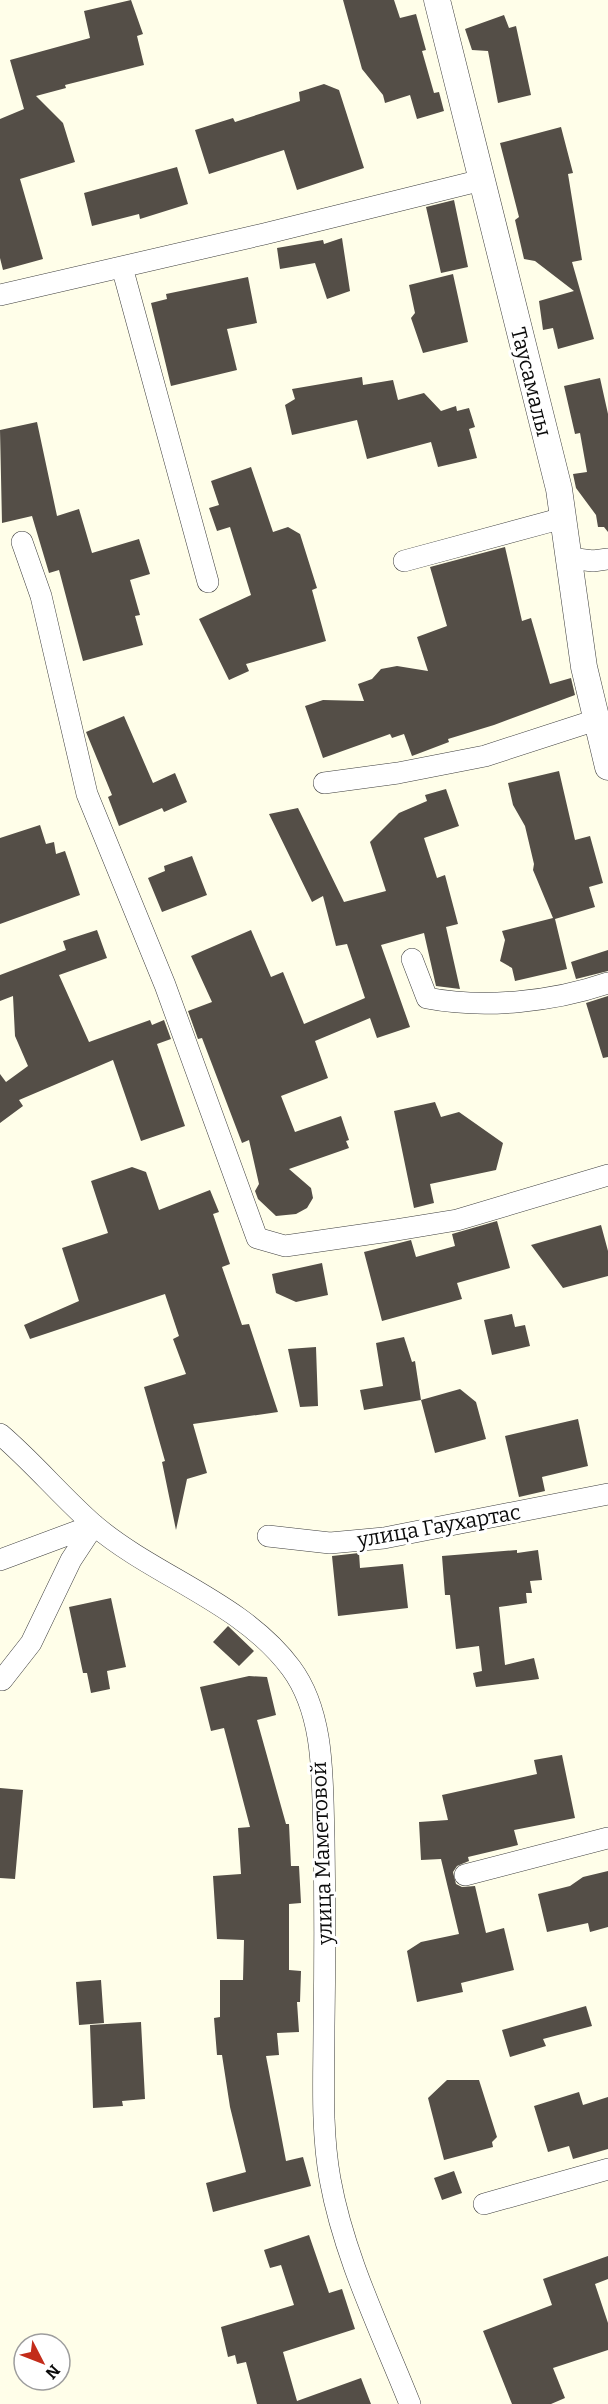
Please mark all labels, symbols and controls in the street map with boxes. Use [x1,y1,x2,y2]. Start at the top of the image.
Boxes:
street label: Таусамалы [505,325,557,439]
street label: улица Гаухартас [354,1499,523,1553]
street label: улица Маметовой [306,1761,338,1946]
north arrow [12,2332,72,2392]
text: N [42,2361,64,2383]

